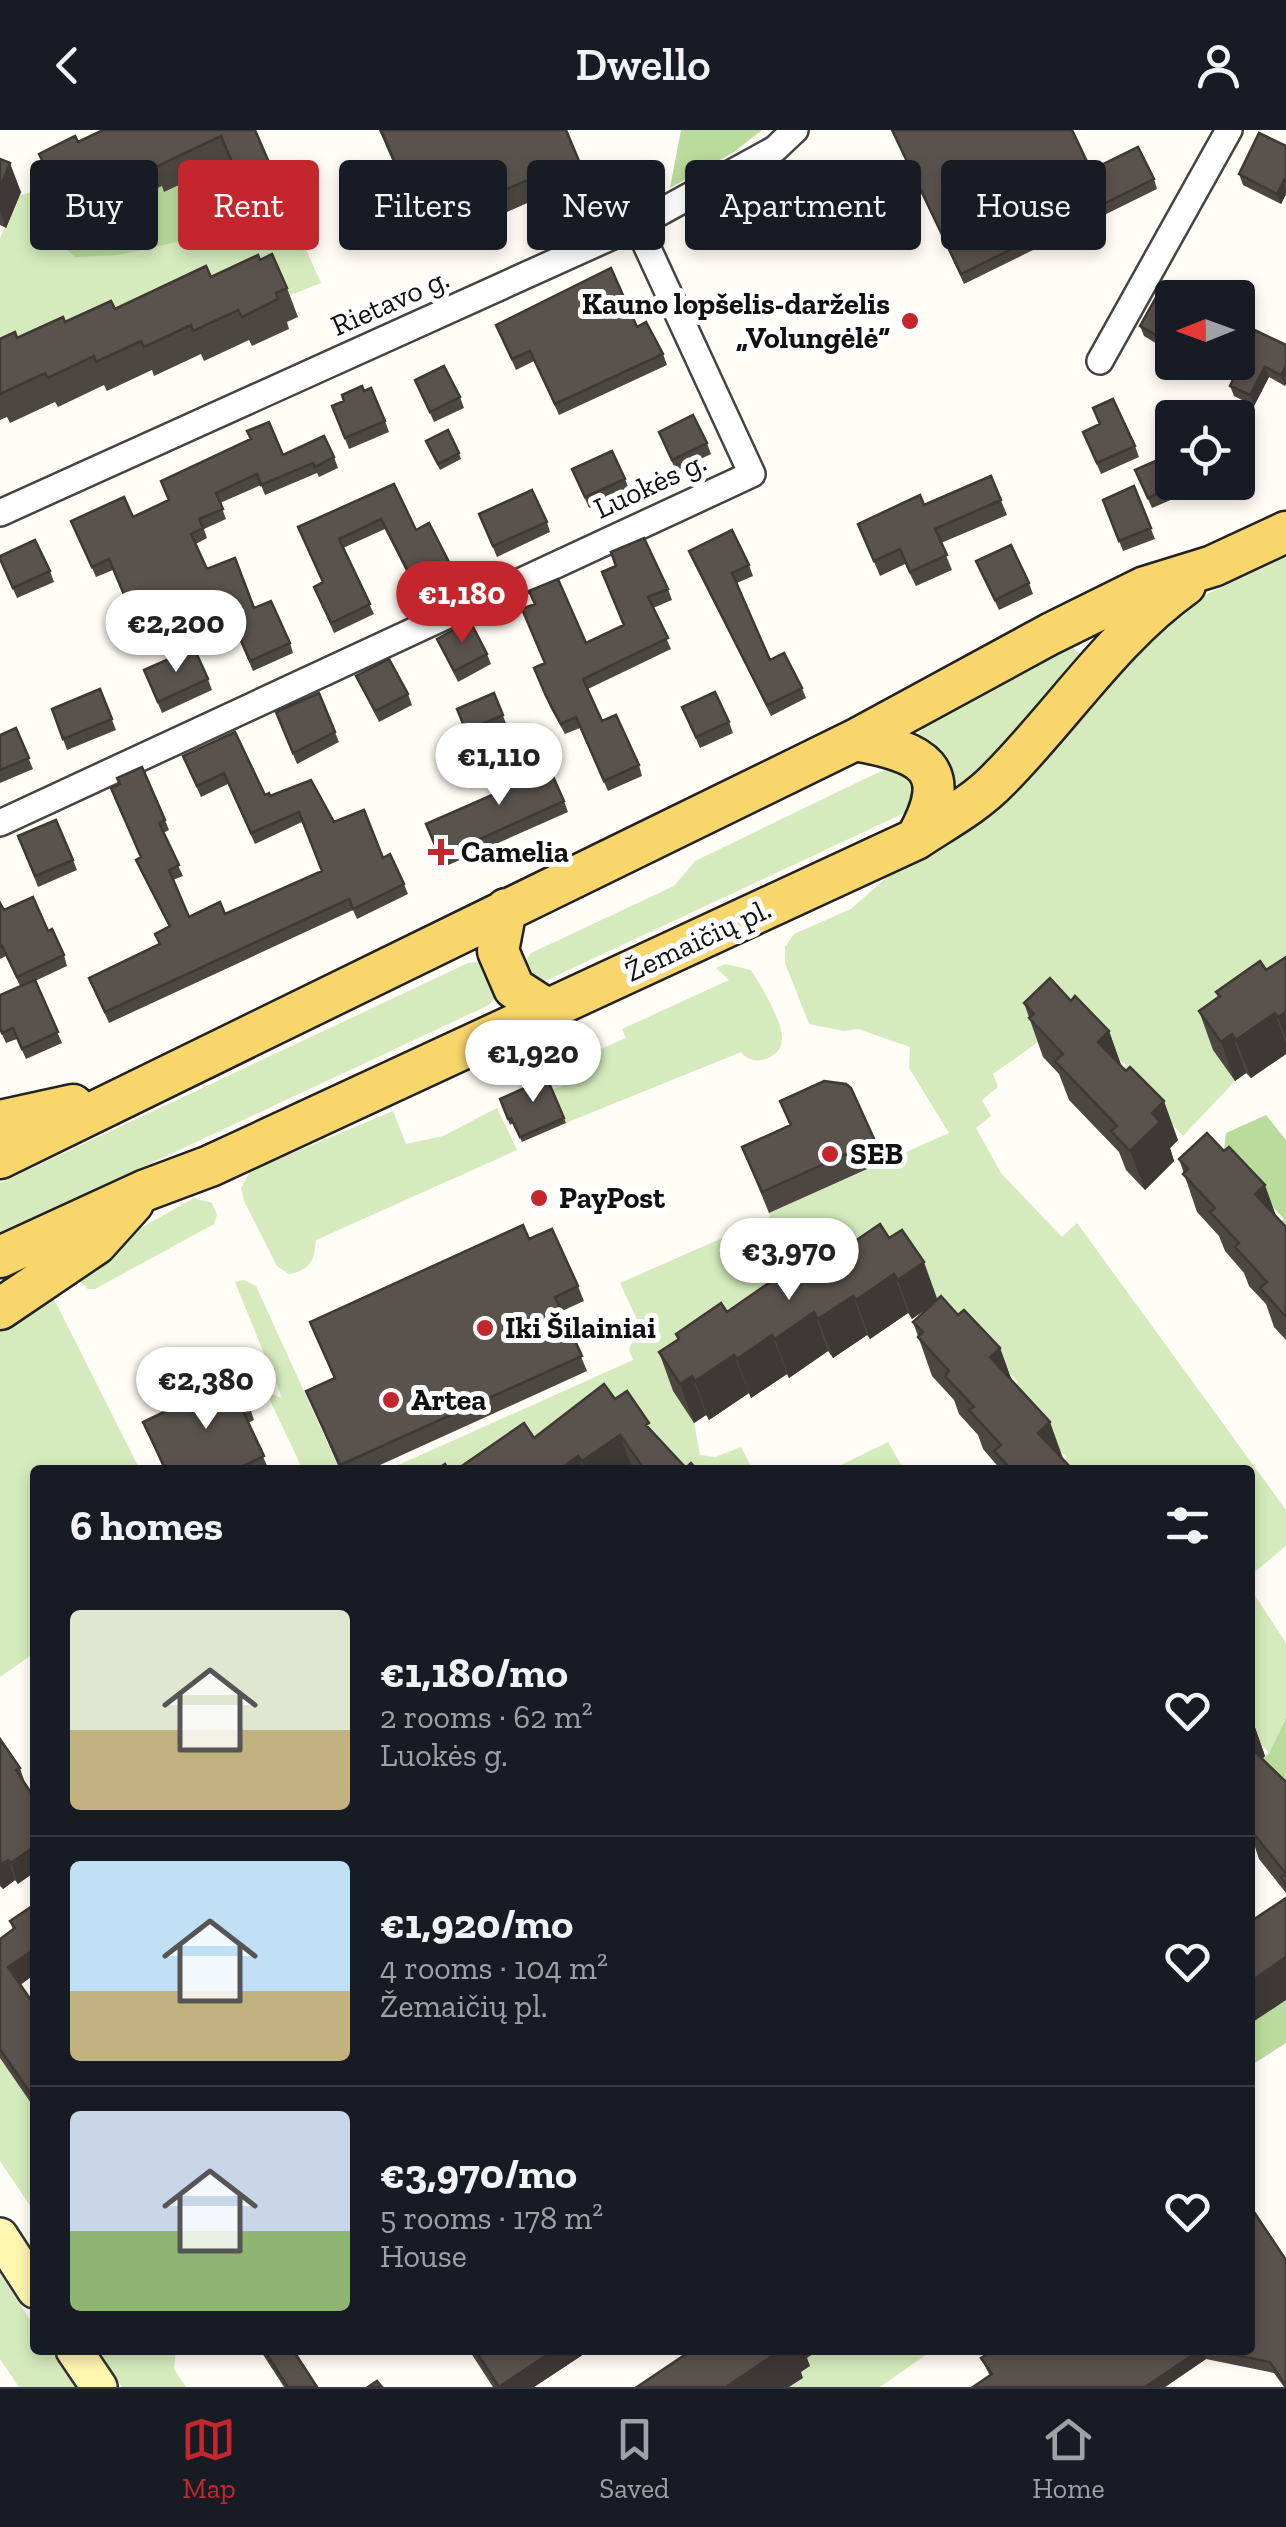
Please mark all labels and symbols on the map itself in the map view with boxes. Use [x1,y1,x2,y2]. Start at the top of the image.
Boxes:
street label: Rietavo g. [325,260,455,344]
north arrow [1155,280,1255,380]
place label: Kauno lopšelis-darželis „Volungėlė“ [582,286,890,356]
marker: Kauno lopšelis-darželis „Volungėlė“ [899,310,921,332]
street label: Luokės g. [588,443,712,527]
pin: €1,180 [381,561,543,646]
pin: €2,200 [95,590,257,675]
pin: €1,110 [418,723,580,808]
place label: Camelia [461,834,569,870]
marker: Camelia [430,841,452,863]
street label: Žemaičių pl. [619,891,777,989]
pin: €1,920 [452,1020,614,1105]
place label: SEB [850,1136,903,1172]
marker: SEB [819,1143,841,1165]
place label: PayPost [559,1180,666,1216]
marker: PayPost [528,1187,550,1209]
pin: €3,970 [708,1218,870,1303]
place label: Iki Šilainiai [505,1310,656,1346]
marker: Iki Šilainiai [474,1317,496,1339]
pin: €2,380 [125,1347,287,1432]
place label: Artea [411,1382,486,1418]
marker: Artea [380,1389,402,1411]

